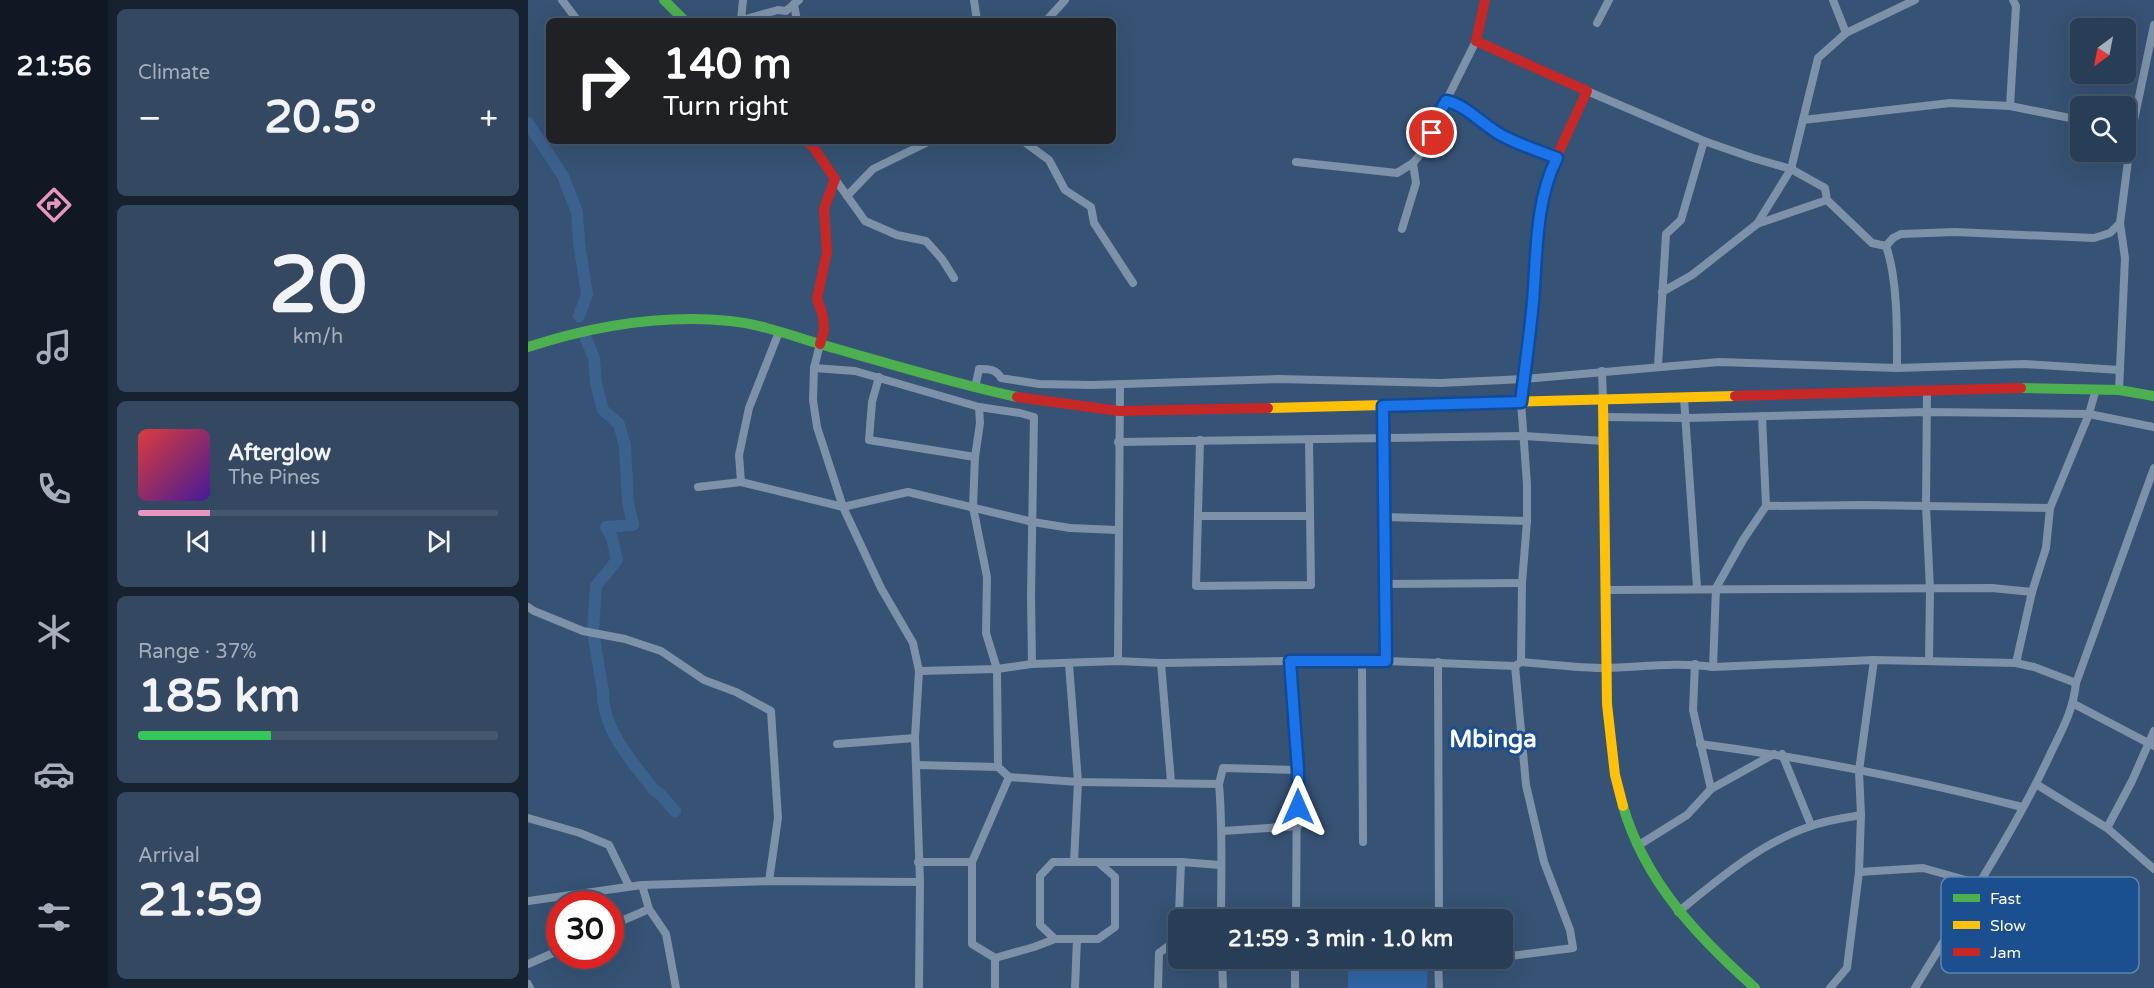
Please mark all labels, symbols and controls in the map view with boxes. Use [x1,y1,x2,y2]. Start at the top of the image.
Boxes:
north arrow [2070,18,2136,84]
map controls [2070,18,2136,162]
text: 140 m [663,39,792,90]
icon: right [564,42,642,120]
text: 21:56 [17,50,91,83]
text: Climate [138,61,210,85]
text: Turn right [663,90,789,123]
text: 20.5° [264,91,377,145]
button: search [2070,96,2136,162]
text: − [138,99,162,138]
text: + [479,99,498,138]
pin [1406,107,1457,158]
icon: arrive [1415,116,1448,149]
icon: directions [33,184,75,226]
text: 20 [269,239,367,333]
text: km/h [293,325,343,349]
icon: music [33,326,75,368]
text: Afterglow [228,440,331,466]
text: The Pines [228,466,320,490]
icon: phone [33,468,75,510]
icon: previous [182,525,215,558]
icon: pause [302,525,335,558]
icon: next [422,525,455,558]
icon: climate [33,611,75,653]
text: Range · 37% [138,640,257,664]
text: 185 km [138,670,300,724]
district label: Mbinga [1449,725,1537,754]
icon: car [33,753,75,795]
position arrow [1266,775,1330,839]
text: Arrival [138,844,200,868]
text: 21:59 [138,874,263,928]
legend [1941,877,2139,973]
text: Fast [1990,889,2021,909]
speed limit sign: 30 [546,891,624,969]
icon: filters [33,896,75,938]
text: Slow [1990,916,2026,936]
text: 21:59 · 3 min · 1.0 km [1228,926,1453,952]
text: Jam [1990,943,2021,963]

